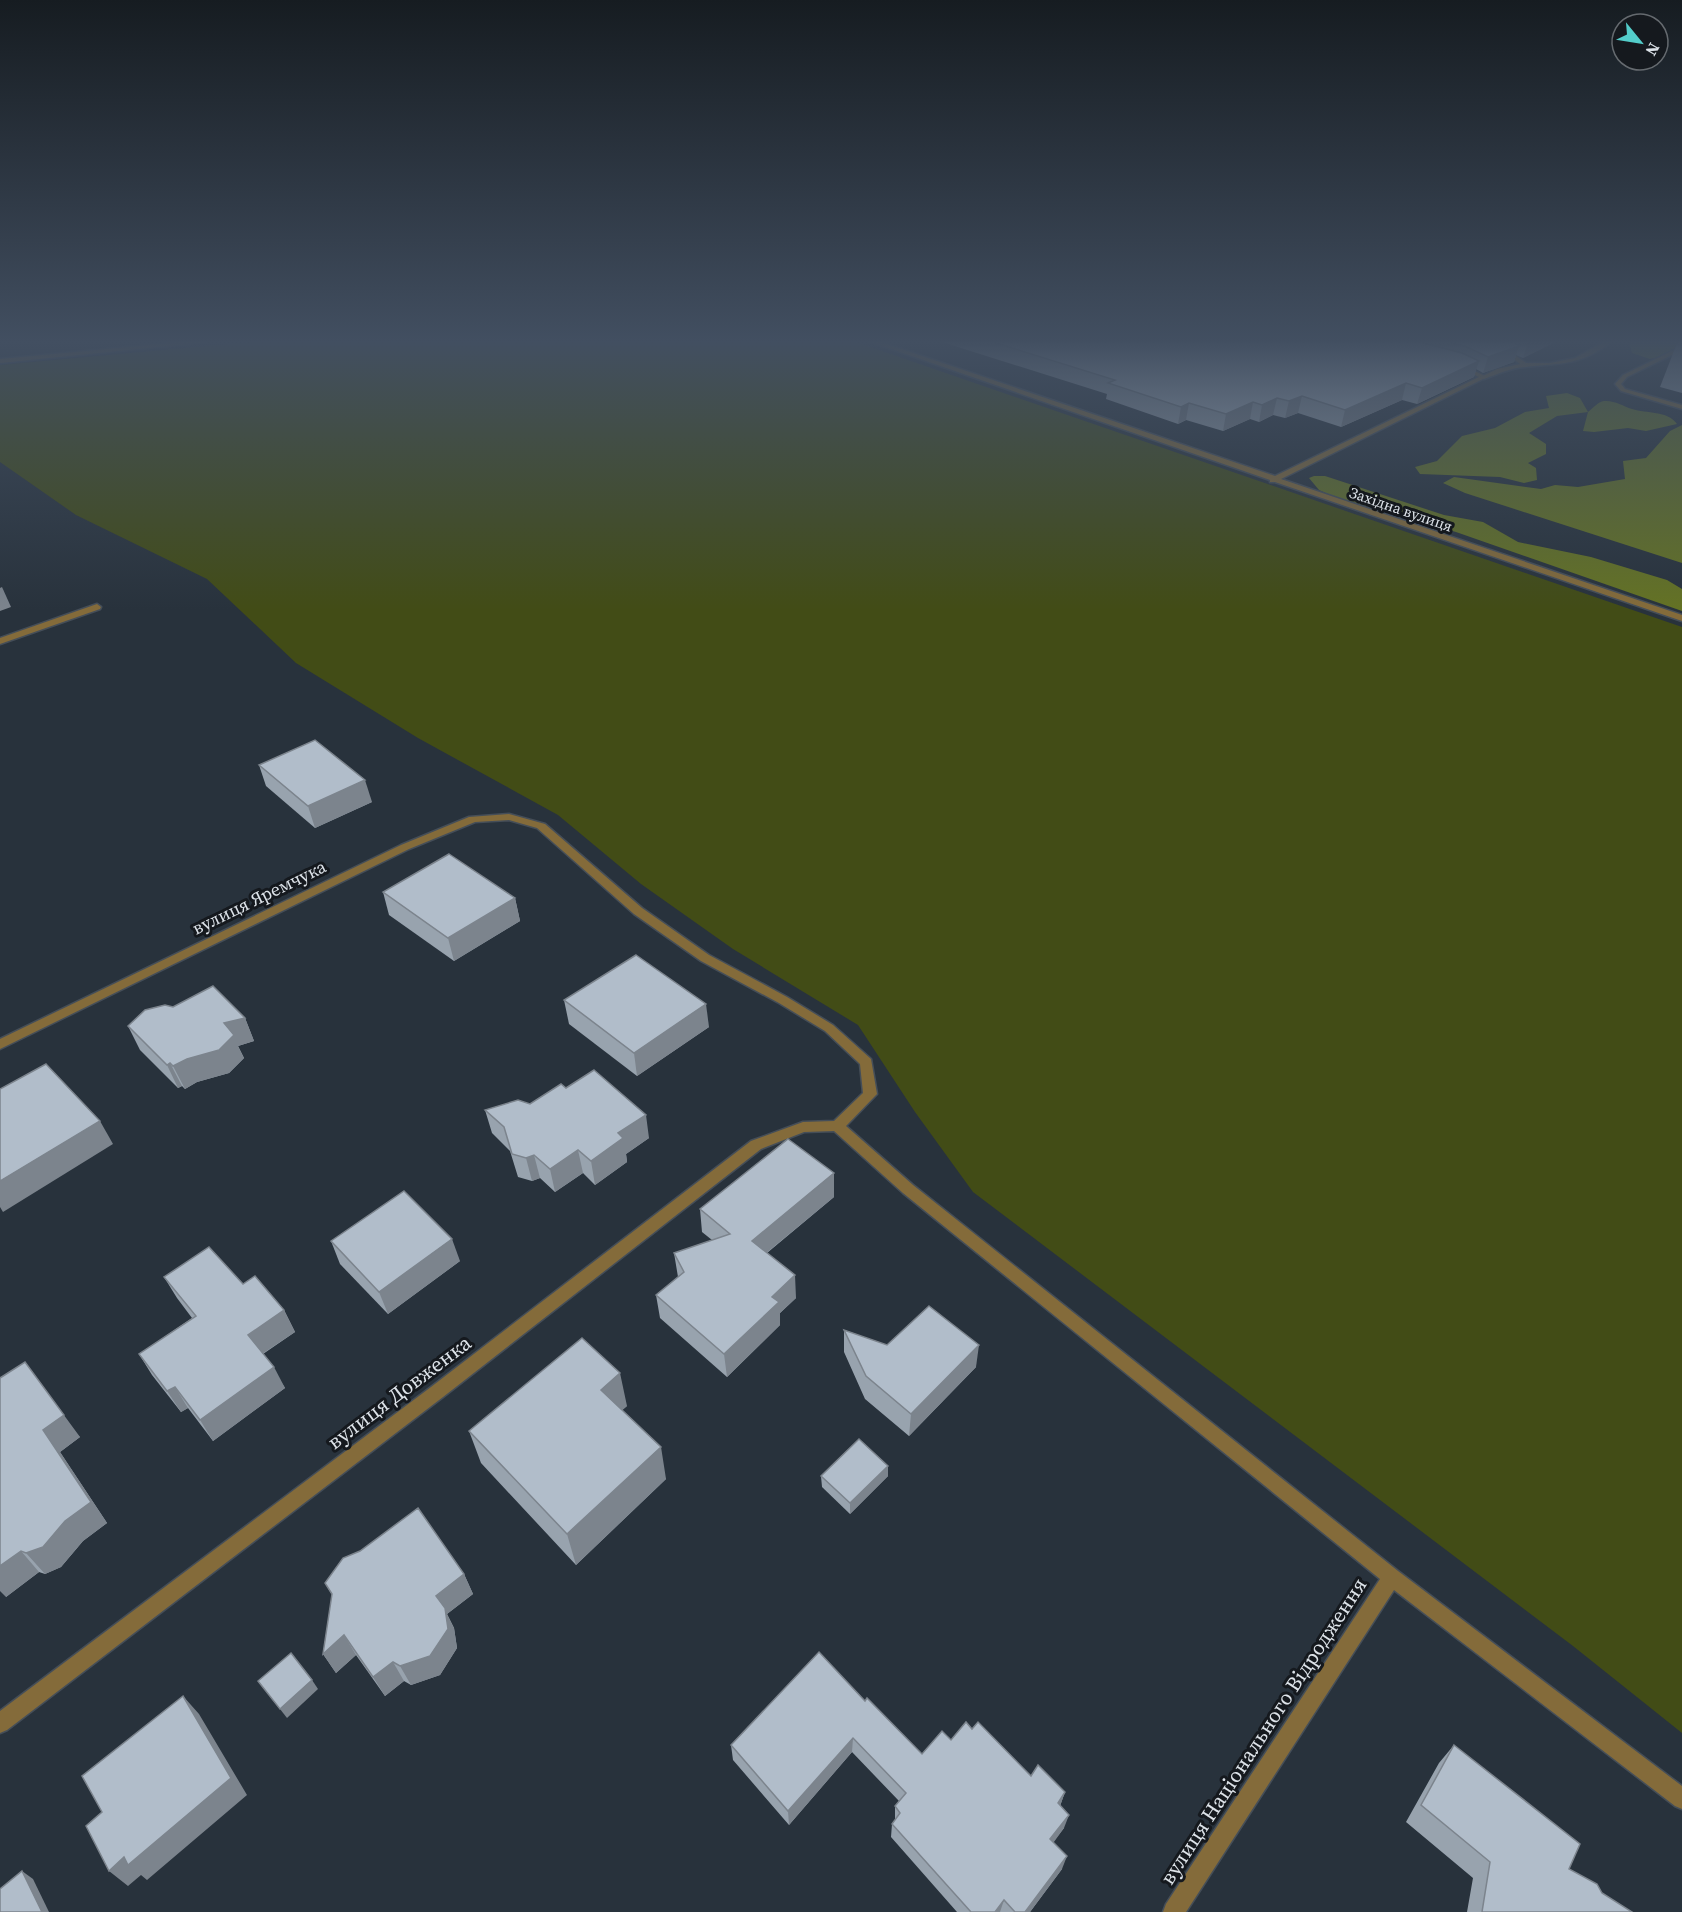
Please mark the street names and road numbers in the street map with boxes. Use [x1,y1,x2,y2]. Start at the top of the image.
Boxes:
street label: Західна вулиця [1347,482,1455,536]
street label: вулиця Яремчука [188,853,331,940]
street label: вулиця Довженка [321,1328,477,1456]
street label: вулиця Національного Відродження [1153,1572,1373,1890]

